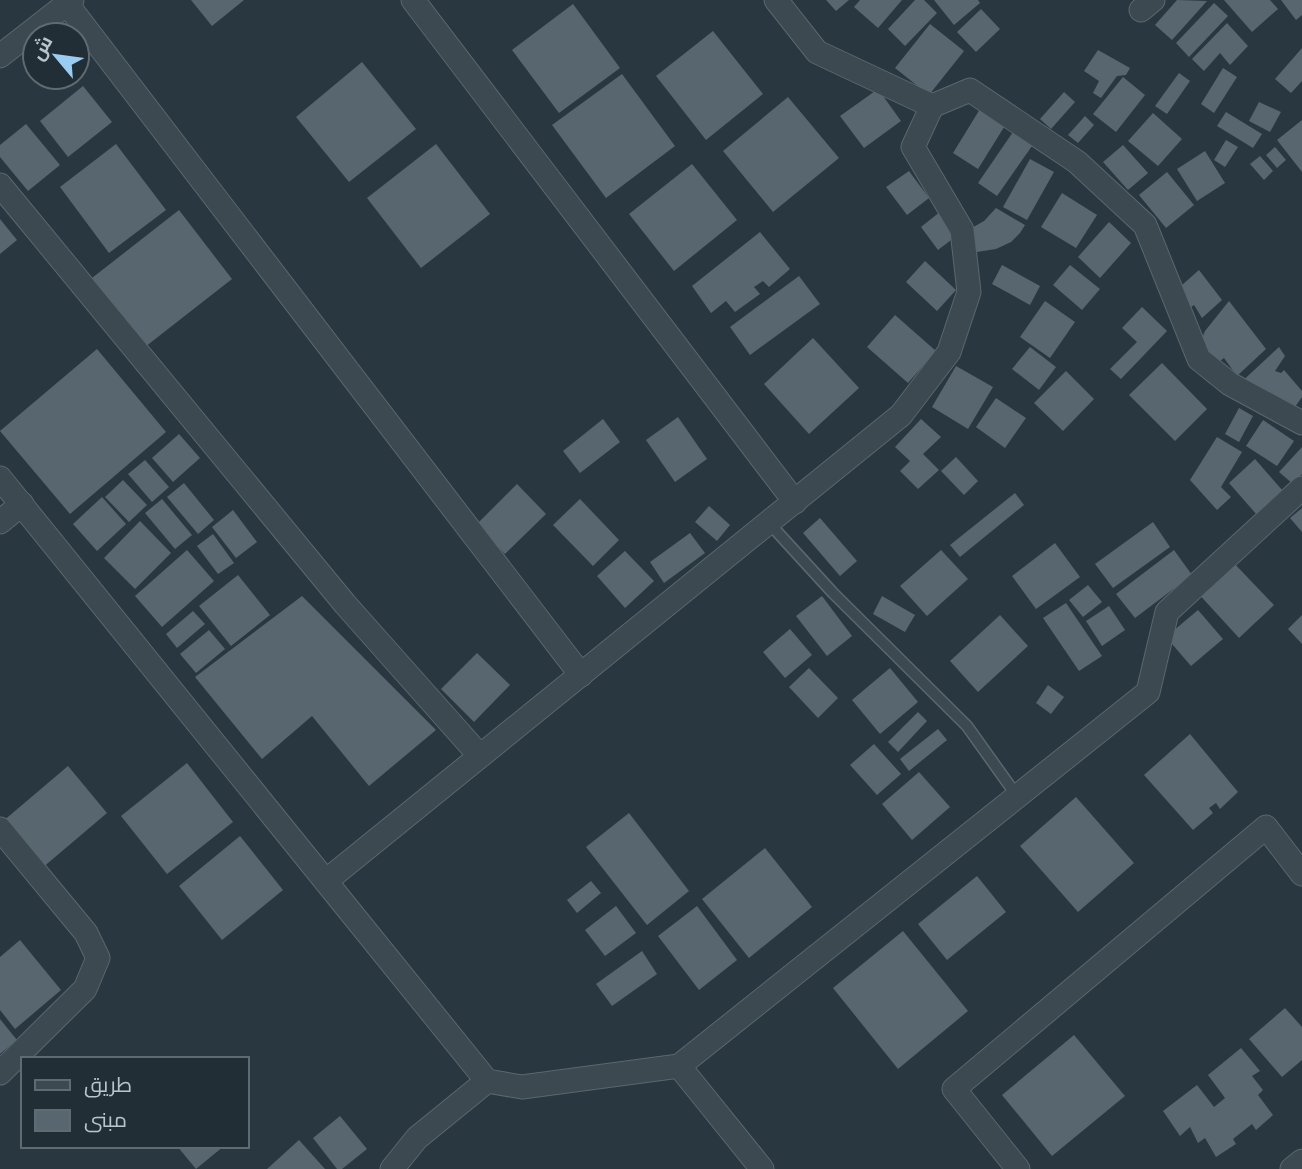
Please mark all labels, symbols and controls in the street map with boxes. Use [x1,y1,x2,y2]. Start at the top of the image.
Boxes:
north arrow [21,21,91,91]
text: ش [24,31,58,65]
legend [21,1057,248,1148]
text: طريق [84,1070,132,1098]
text: مبنى [84,1105,127,1133]

